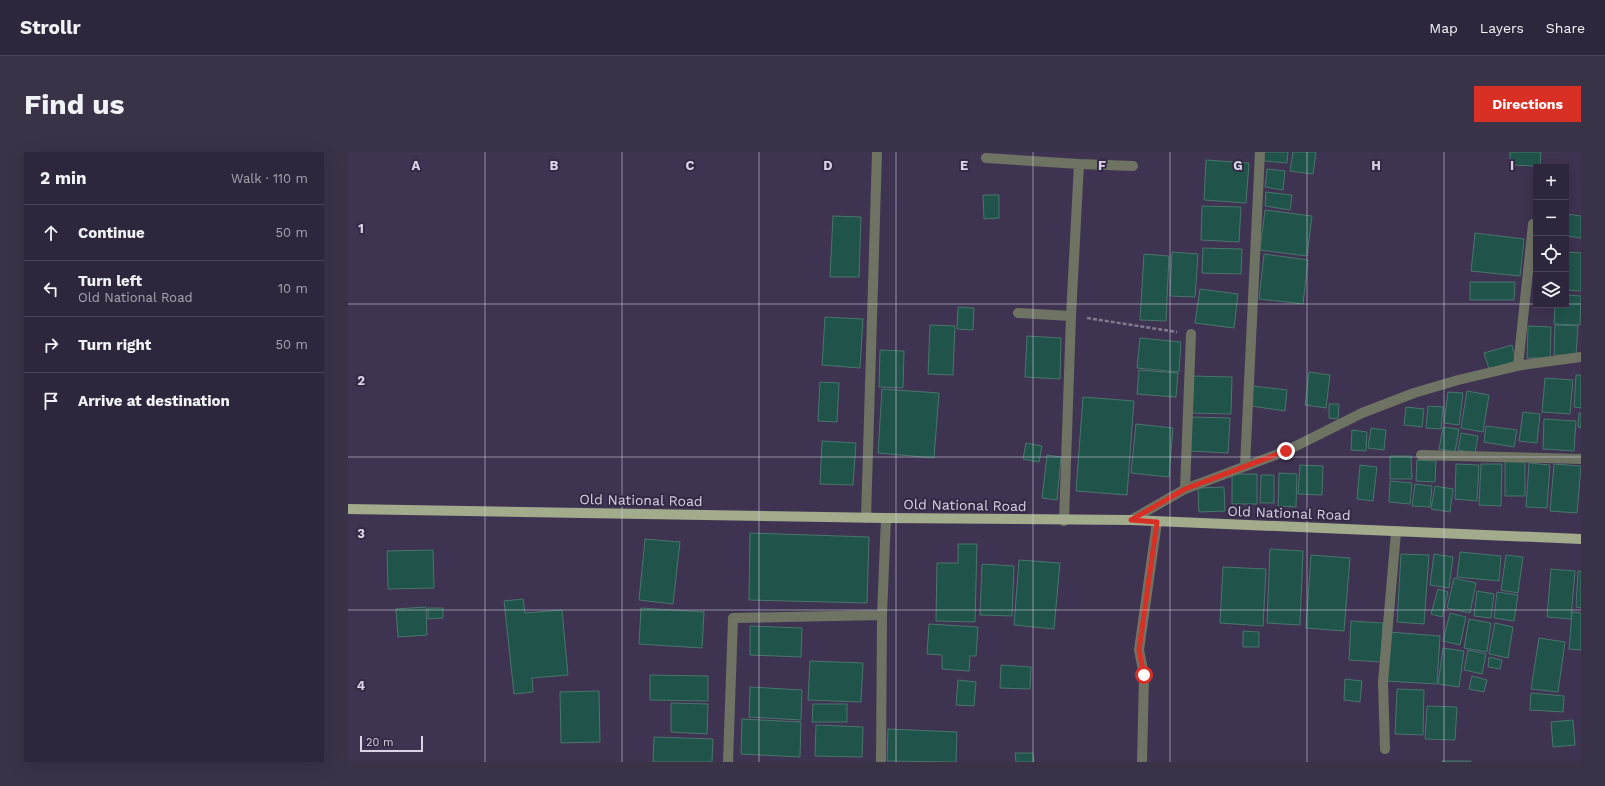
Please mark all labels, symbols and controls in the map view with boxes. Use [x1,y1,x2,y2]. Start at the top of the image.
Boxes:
text: Strollr [20,16,81,39]
text: Map [1429,20,1458,36]
text: Layers [1480,20,1524,36]
text: Share [1546,20,1585,36]
button: Directions [1474,86,1581,122]
text: Find us [24,88,124,121]
text: A [412,158,421,173]
text: B [550,158,559,173]
text: C [686,158,695,173]
text: D [823,158,833,173]
text: E [960,158,968,173]
text: F [1098,158,1106,173]
text: G [1233,158,1243,173]
text: H [1371,158,1381,173]
text: I [1510,158,1514,173]
map controls [1533,164,1569,308]
button: + [1533,164,1569,200]
text: 2 min [40,168,86,188]
text: Walk · 110 m [231,171,308,186]
button: − [1533,200,1569,236]
text: 1 [358,221,364,236]
icon: ahead [40,222,62,244]
text: Continue [78,224,145,242]
text: 50 m [276,225,308,240]
button: locate [1533,236,1569,272]
text: Turn left [78,272,142,290]
button: layers [1533,272,1569,308]
icon: left [40,278,62,300]
text: 10 m [278,281,308,296]
text: Old National Road [78,290,193,305]
icon: right [40,334,62,356]
text: Turn right [78,336,151,354]
text: 50 m [276,337,308,352]
text: 2 [357,373,365,388]
icon: arrive [40,390,62,412]
text: Arrive at destination [78,392,230,410]
route end [1277,442,1295,460]
street label: Old National Road [579,491,703,509]
street label: Old National Road [903,496,1027,514]
street label: Old National Road [1227,503,1351,523]
text: 3 [357,526,365,541]
route start [1135,666,1153,684]
text: 4 [357,678,366,693]
scale bar [360,734,423,753]
text: 20 m [366,736,394,749]

